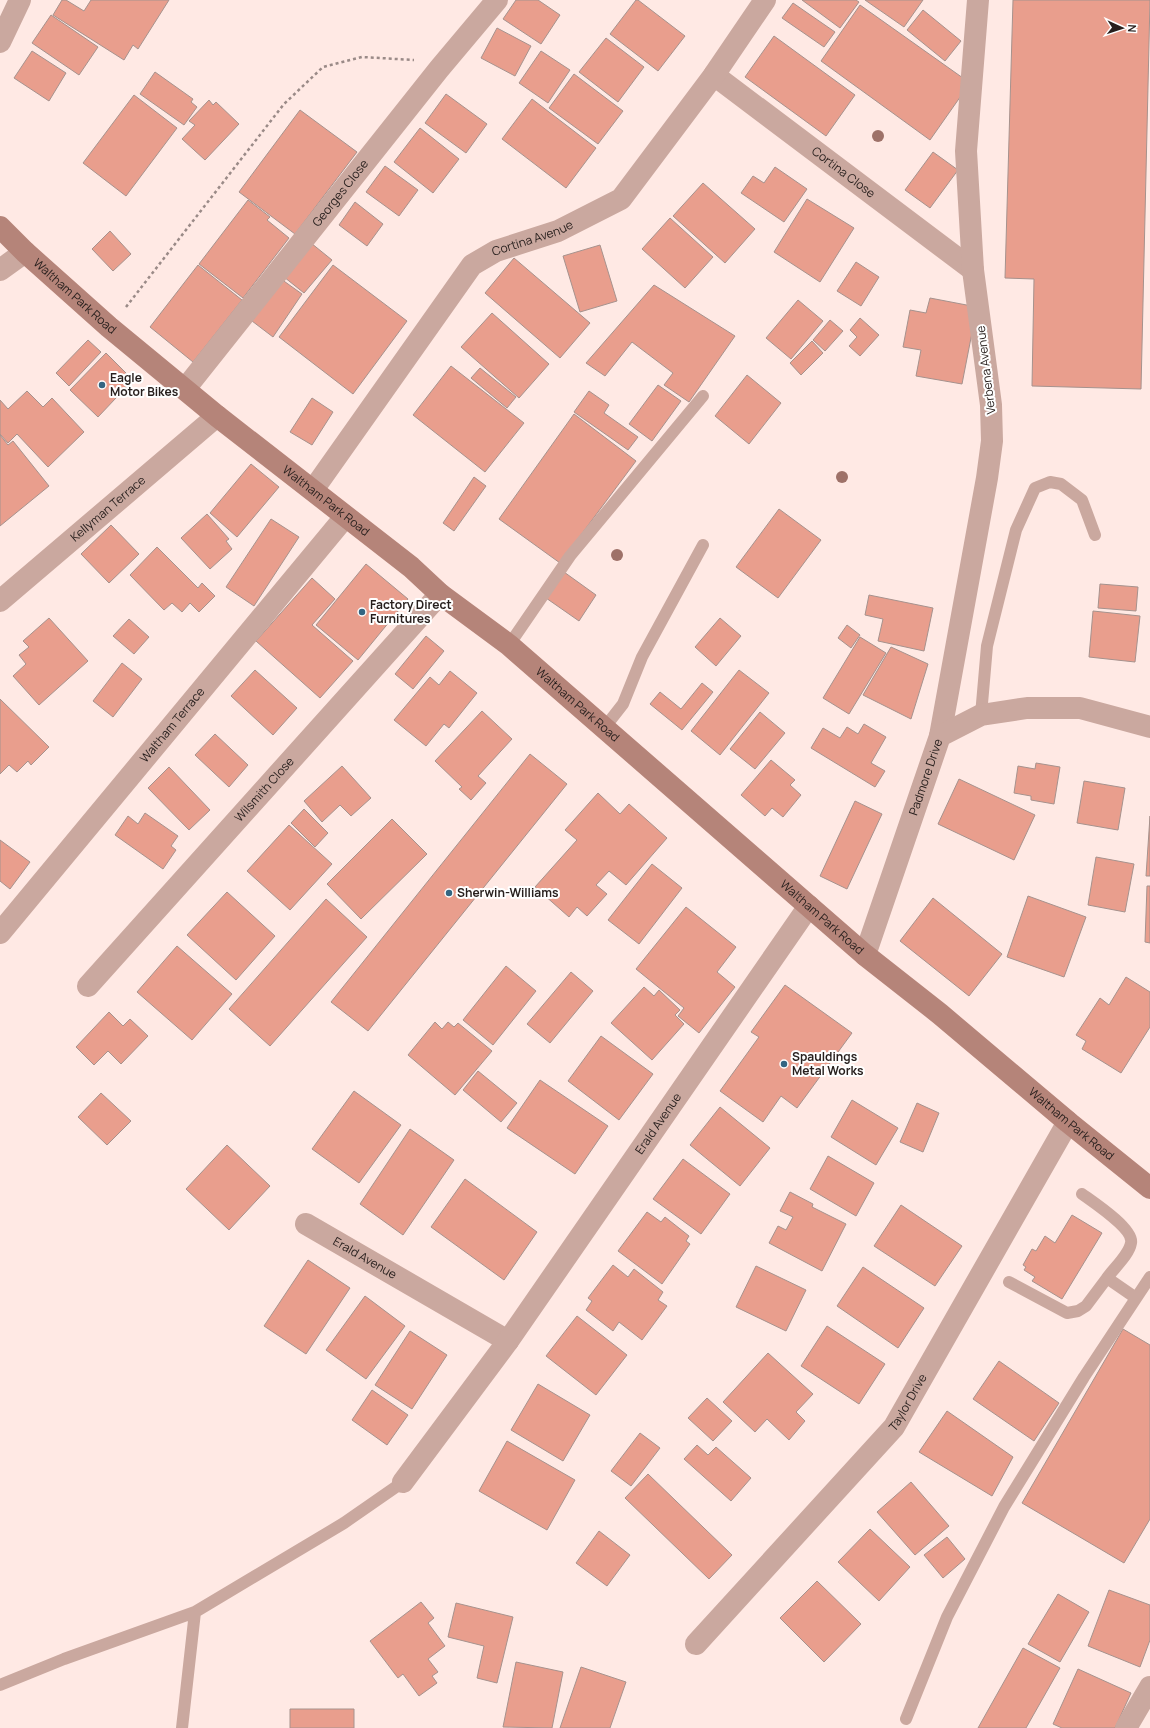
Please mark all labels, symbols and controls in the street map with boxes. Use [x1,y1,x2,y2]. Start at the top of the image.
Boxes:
north arrow [1102,8,1142,48]
text: N [1125,24,1140,33]
street label: Cortina Close [808,142,879,202]
street label: Georges Close [308,156,372,230]
street label: Cortina Avenue [490,216,576,260]
street label: Waltham Park Road [30,254,120,338]
street label: Verbena Avenue [972,325,999,415]
place label: Eagle Motor Bikes [110,369,179,400]
marker: Eagle Motor Bikes [97,380,107,390]
street label: Waltham Park Road [279,461,373,540]
street label: Kellyman Terrace [67,472,149,545]
place label: Factory Direct Furnitures [370,596,452,627]
marker: Factory Direct Furnitures [357,607,367,617]
street label: Waltham Park Road [532,663,623,746]
street label: Waltham Terrace [136,684,208,766]
street label: Padmore Drive [904,737,946,817]
street label: Wilsmith Close [230,753,298,825]
street label: Waltham Park Road [777,876,868,958]
place label: Sherwin-Williams [457,884,559,901]
marker: Sherwin-Williams [444,888,454,898]
place label: Spauldings Metal Works [792,1048,864,1079]
marker: Spauldings Metal Works [779,1059,789,1069]
street label: Waltham Park Road [1025,1083,1118,1164]
street label: Erald Avenue [631,1089,685,1158]
street label: Erald Avenue [330,1232,400,1283]
street label: Taylor Drive [885,1370,931,1435]

